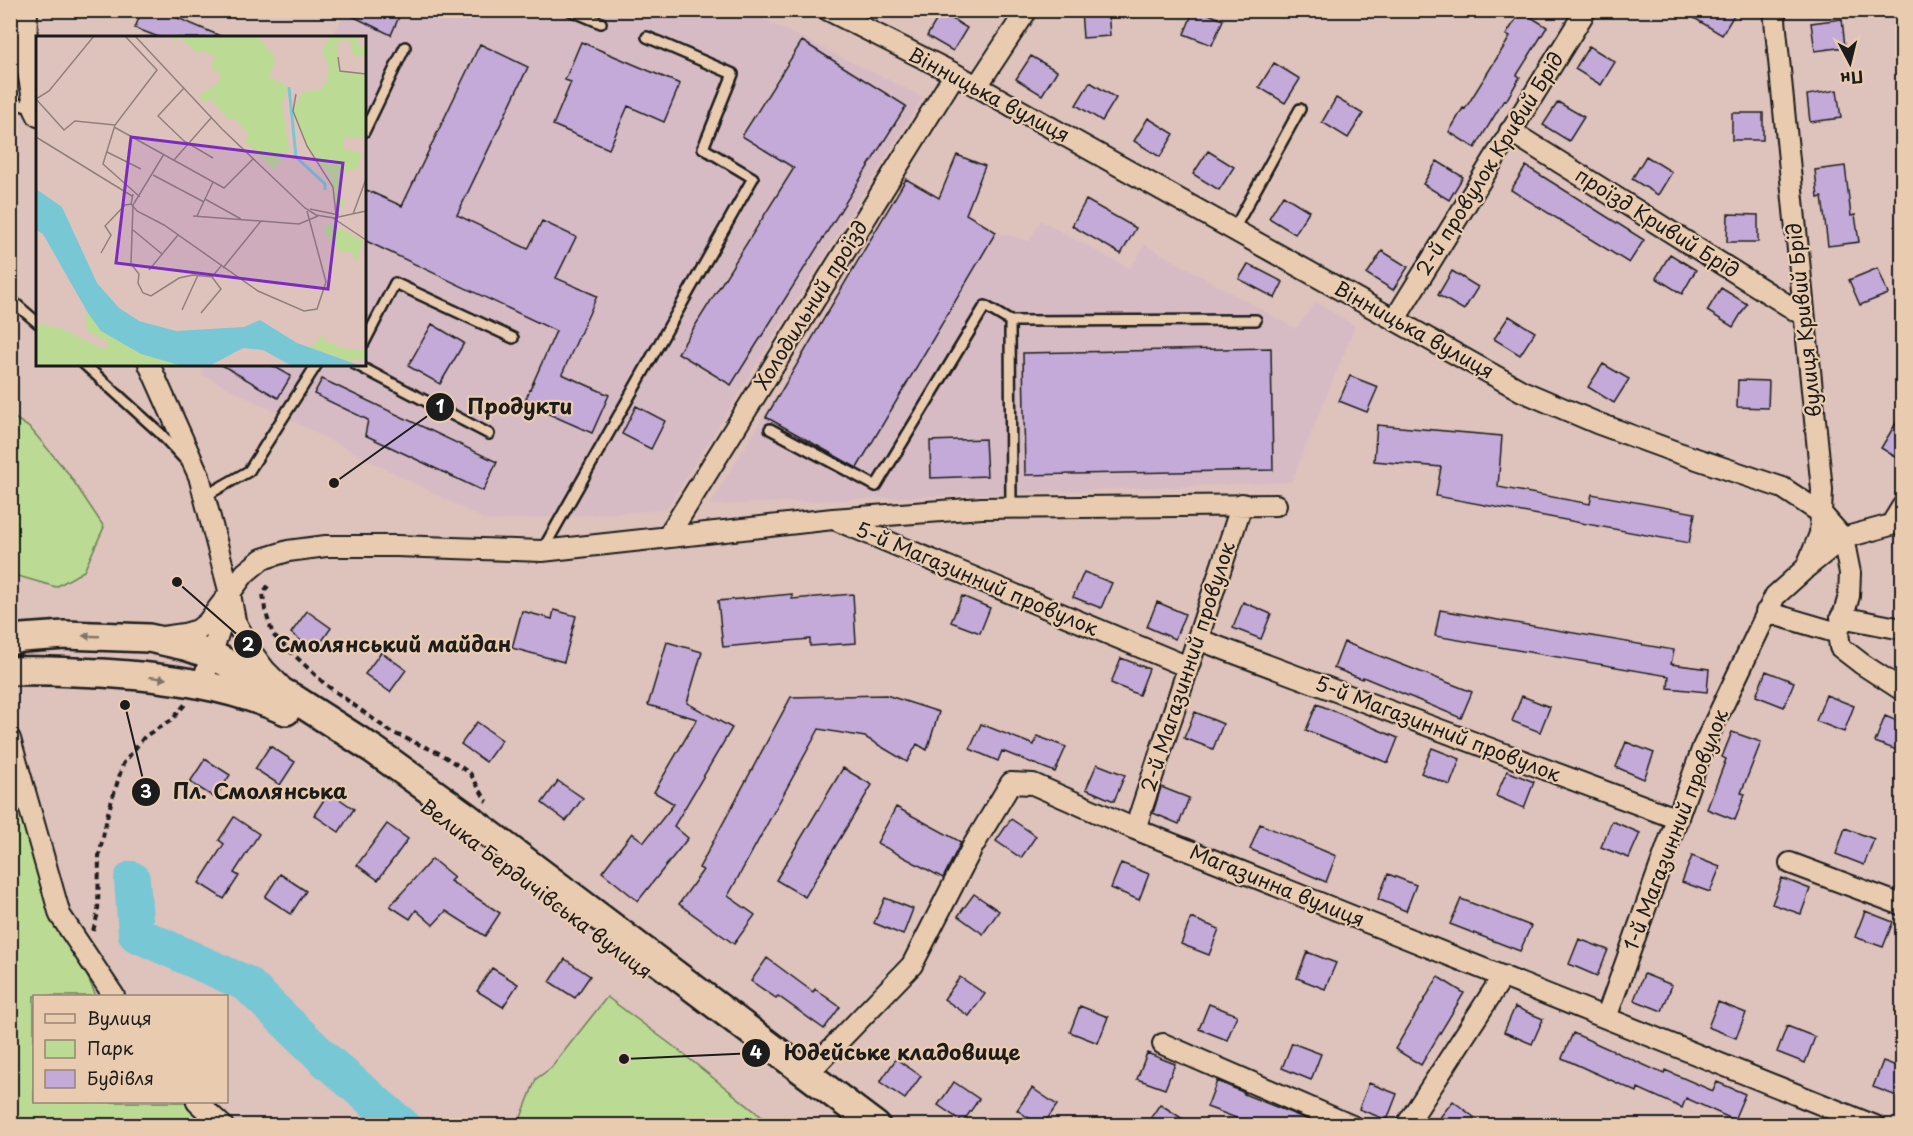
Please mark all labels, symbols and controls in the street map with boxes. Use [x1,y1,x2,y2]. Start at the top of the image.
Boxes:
north arrow [1820,33,1880,93]
inset map [36,36,366,366]
street label: Вінницька вулиця [904,39,1075,149]
street label: 2-й провулок Кривий Брід [1408,46,1570,281]
text: Пн [1839,66,1865,92]
street label: проїзд Кривий Брід [1570,159,1745,285]
street label: Холодильний проїзд [746,214,874,395]
street label: вулиця Кривий Брід [1778,222,1828,419]
street label: Вінницька вулиця [1329,273,1500,386]
callout: Продукти [425,388,584,427]
text: Продукти [468,389,572,421]
text: 1 [436,392,445,419]
street label: 5-й Магазинний провулок [852,513,1103,643]
street label: 2-й Магазинний провулок [1132,538,1242,796]
callout: Смолянський майдан [233,625,524,664]
text: Смолянський майдан [275,627,511,659]
text: 2 [242,630,255,657]
one-way arrow [81,631,100,641]
street label: 5-й Магазинний провулок [1311,667,1565,789]
one-way arrow [149,673,168,683]
street label: 1-й Магазинний провулок [1615,704,1735,955]
callout: Пл. Смолянська [131,772,360,811]
text: Пл. Смолянська [173,774,347,806]
text: 3 [140,777,152,804]
street label: Велика Бердичівська вулиця [414,791,659,986]
street label: Магазинна вулиця [1185,836,1369,934]
legend [33,995,228,1103]
text: Вулиця [87,1004,152,1031]
callout: Юдейське кладовище [741,1033,1032,1072]
text: Парк [87,1034,134,1061]
text: Юдейське кладовище [784,1035,1021,1067]
text: 4 [750,1038,762,1065]
text: Будівля [87,1064,154,1091]

